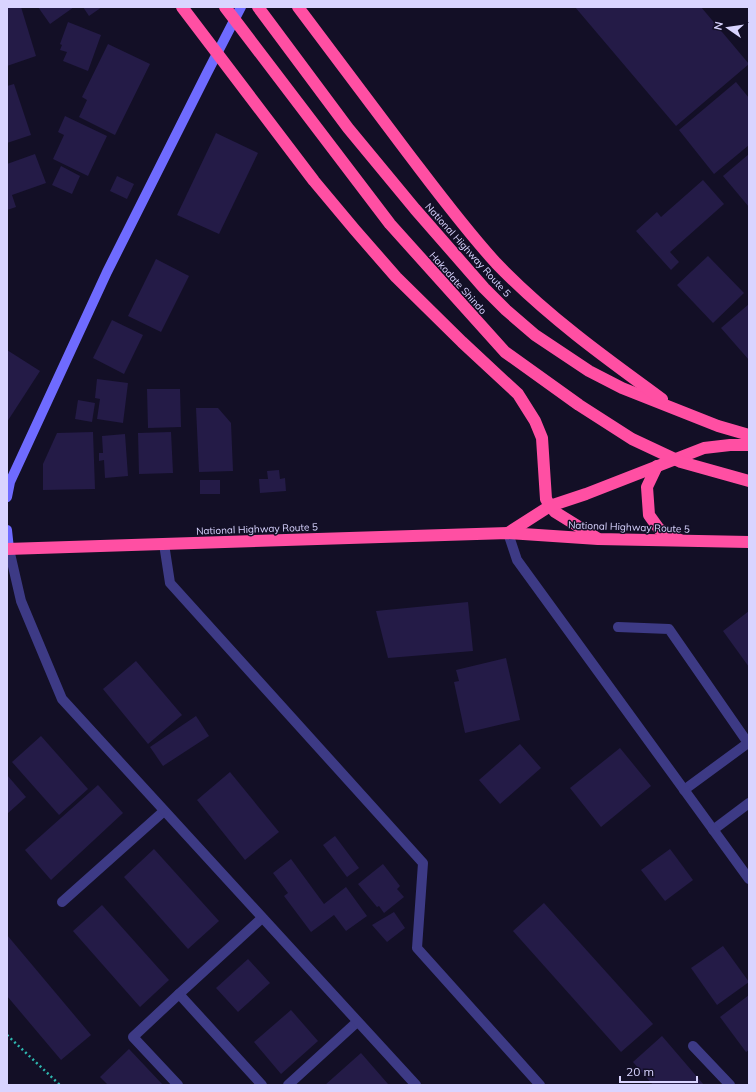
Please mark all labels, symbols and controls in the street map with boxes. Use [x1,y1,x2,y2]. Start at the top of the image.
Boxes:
north arrow [708,8,748,48]
text: N [711,20,726,31]
street label: National Highway Route 5 [422,200,514,300]
street label: Hakodate Shindo [426,249,490,317]
street label: National Highway Route 5 [568,518,690,536]
street label: National Highway Route 5 [196,520,318,538]
scale bar [620,1058,697,1084]
text: 20 m [626,1064,654,1079]

